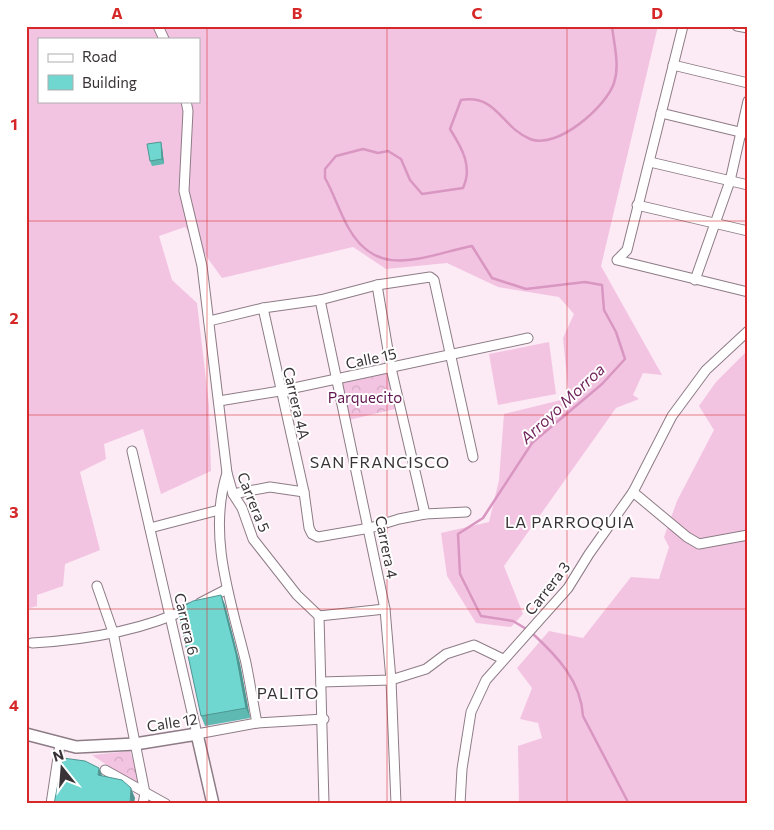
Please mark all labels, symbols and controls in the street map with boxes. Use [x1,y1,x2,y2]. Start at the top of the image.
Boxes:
text: A [111,3,123,22]
text: B [292,3,303,22]
text: C [472,3,483,22]
text: D [651,3,663,22]
legend [38,38,200,102]
text: Road [82,47,117,65]
text: Building [82,73,137,91]
text: 1 [10,114,18,133]
text: 2 [9,308,19,327]
street label: Calle 15 [344,344,398,372]
water label: Arroyo Morroa [515,359,608,448]
street label: Carrera 4A [280,365,314,441]
park label: Parquecito [328,388,402,406]
district label: SAN FRANCISCO [310,452,450,471]
street label: Carrera 5 [234,469,274,535]
text: 3 [9,502,19,521]
district label: LA PARROQUIA [505,512,635,531]
street label: Carrera 4 [372,514,402,580]
street label: Carrera 3 [521,558,573,618]
street label: Carrera 6 [171,591,203,657]
district label: PALITO [257,683,319,702]
text: 4 [9,695,19,714]
street label: Calle 12 [145,709,199,735]
north arrow [38,742,88,792]
text: N [51,745,66,765]

